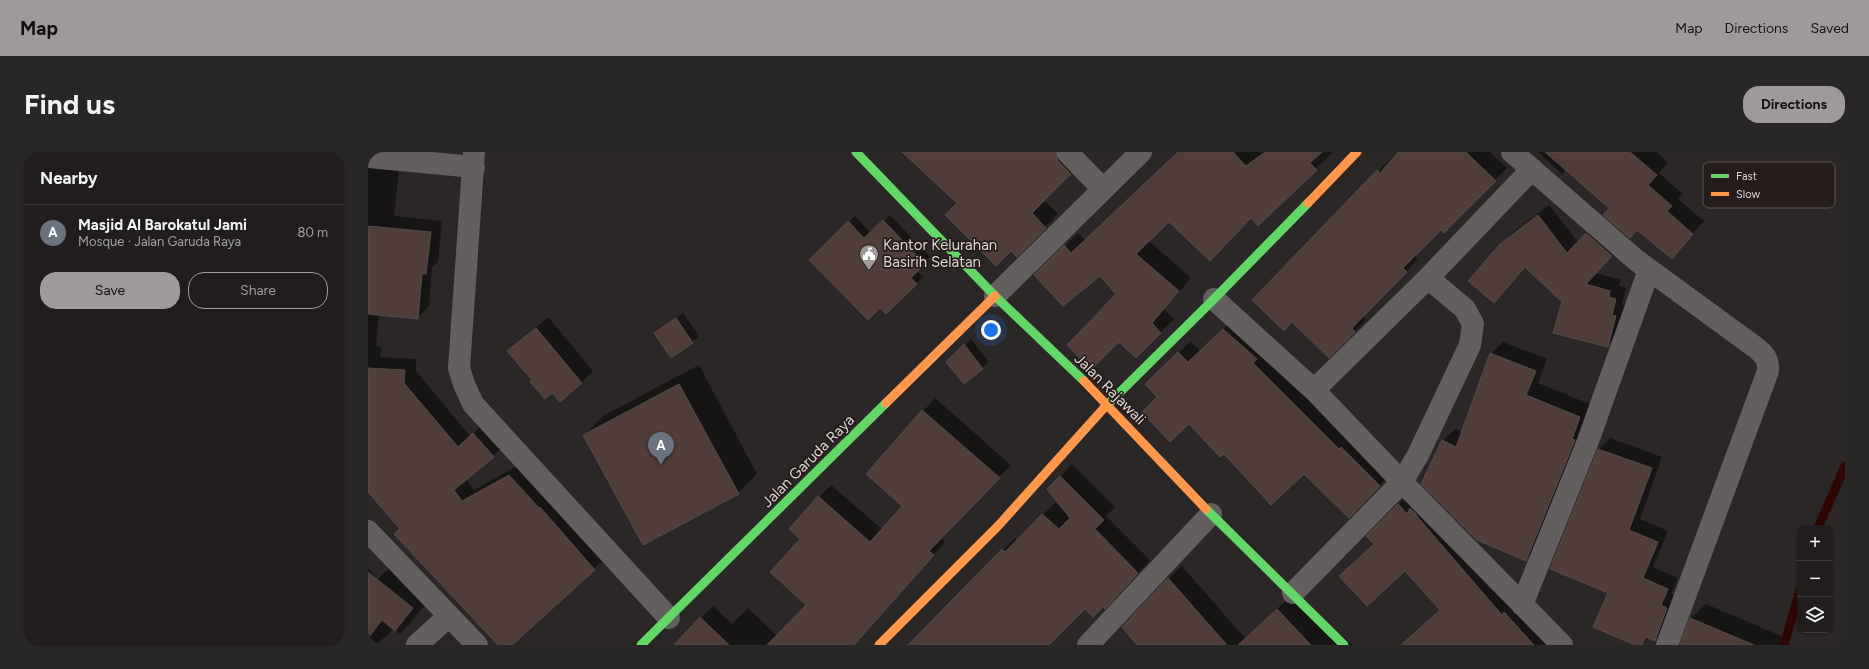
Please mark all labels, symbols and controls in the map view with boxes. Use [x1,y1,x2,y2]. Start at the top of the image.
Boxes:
text: Map [20,17,58,40]
text: Map [1675,20,1703,37]
text: Directions [1725,20,1788,37]
text: Saved [1810,20,1849,37]
button: Directions [1743,86,1845,123]
text: Find us [24,87,115,121]
legend [1703,162,1835,208]
text: Nearby [40,168,98,188]
text: Fast [1736,170,1757,183]
text: Slow [1736,188,1760,201]
text: Masjid Al Barokatul Jami [78,216,247,234]
text: A [48,225,58,240]
text: 80 m [297,225,328,240]
text: Mosque · Jalan Garuda Raya [78,234,241,249]
place label: Kantor Kelurahan Basirih Selatan [883,236,997,271]
public building icon: Kantor Kelurahan Basirih Selatan [858,243,880,271]
button: Save [40,272,180,309]
button: Share [188,272,328,309]
your location [981,320,1001,340]
street label: Jalan Rajawali [1071,350,1149,428]
street label: Jalan Garuda Raya [758,411,858,511]
pin: A [648,432,674,465]
map controls [1797,525,1833,633]
button: + [1797,525,1833,561]
button: − [1797,561,1833,597]
button: layers [1797,597,1833,633]

